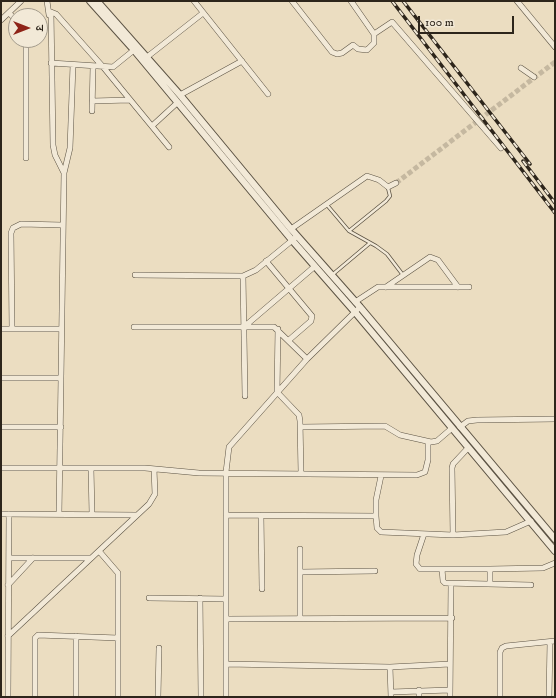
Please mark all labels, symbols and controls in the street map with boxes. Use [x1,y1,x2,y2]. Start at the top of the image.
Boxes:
north arrow [8,8,48,48]
scale bar [420,8,516,34]
text: 100 m [425,15,454,30]
text: उ [32,25,46,31]

